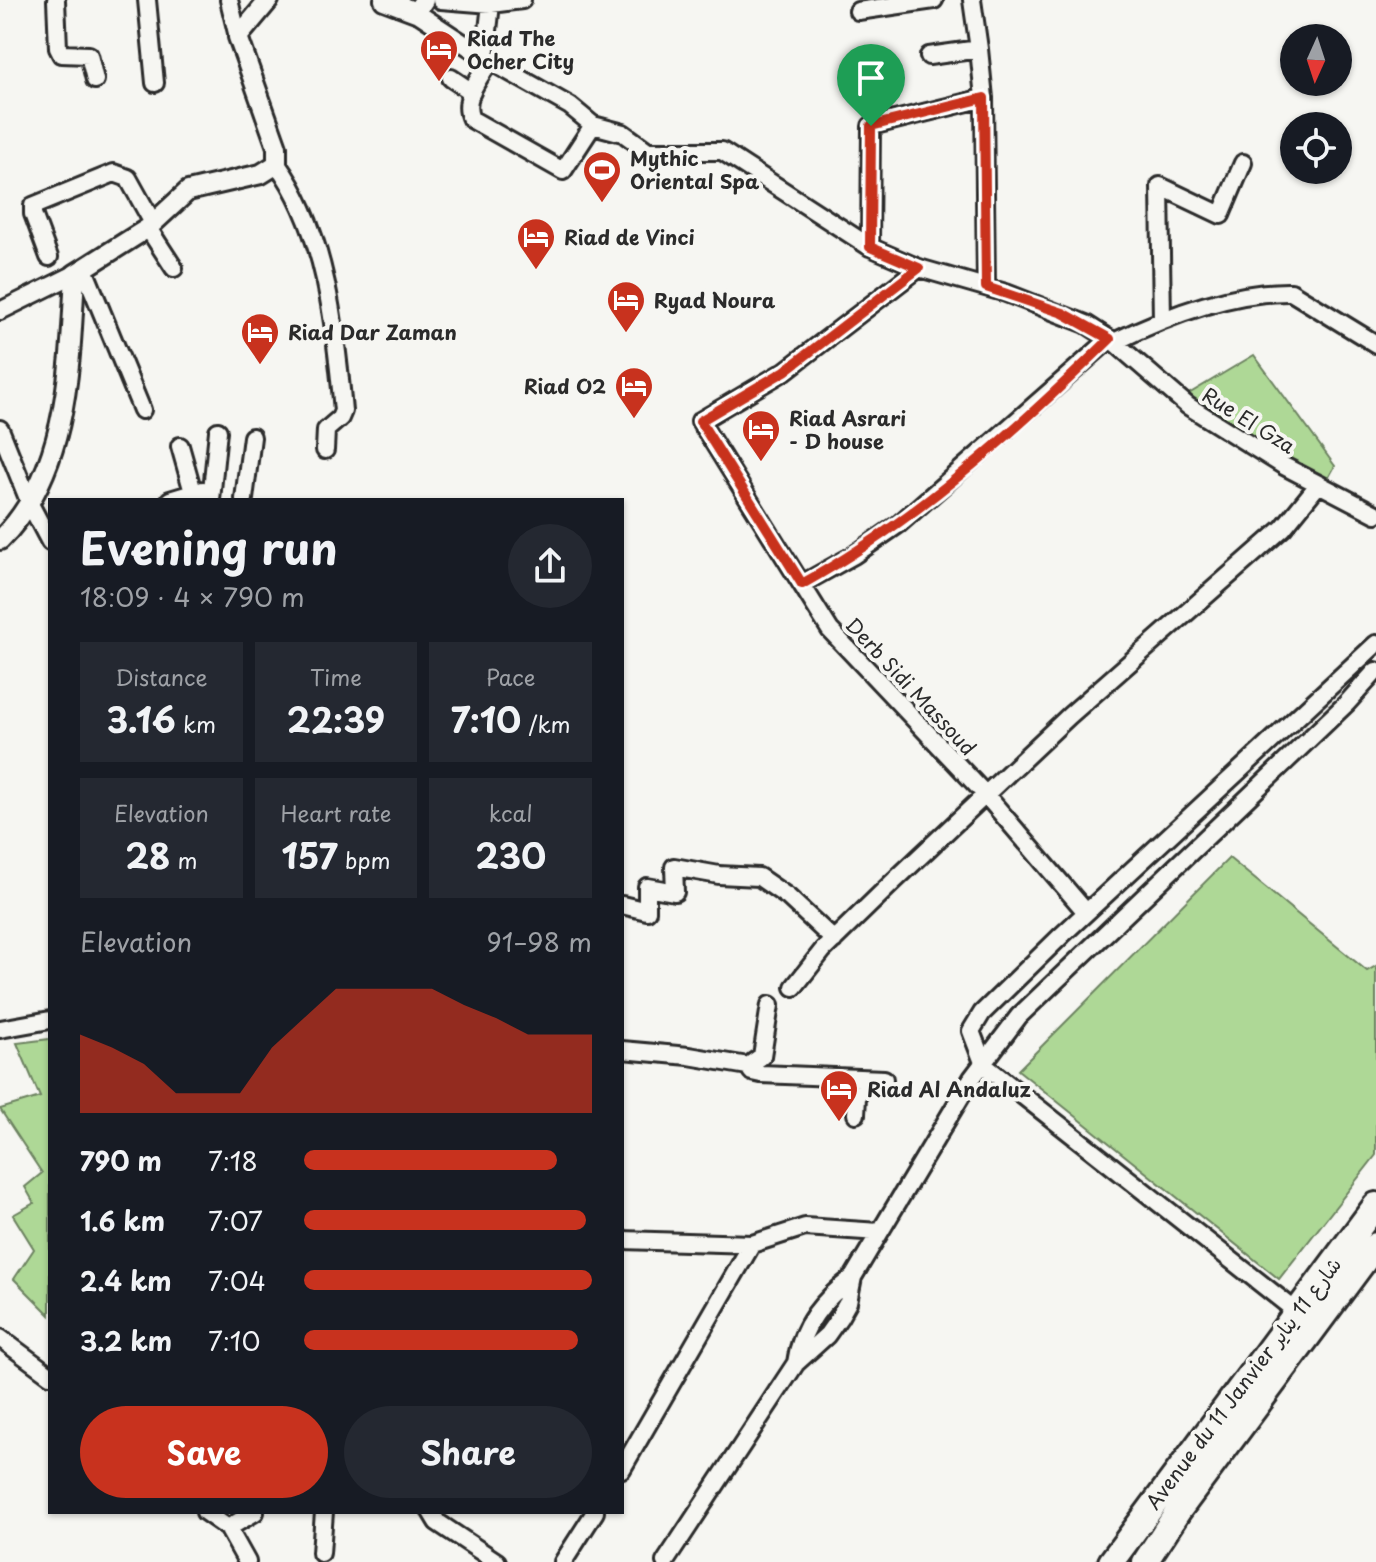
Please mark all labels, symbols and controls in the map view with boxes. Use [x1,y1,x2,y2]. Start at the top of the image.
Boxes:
place label: Riad The Ocher City [467,23,574,76]
north arrow [1280,24,1352,96]
map controls [1280,24,1352,184]
hotel icon: Riad The Ocher City [418,28,460,83]
pin [837,44,905,126]
icon: arrive [849,56,893,100]
button: locate [1280,112,1352,184]
place label: Mythic Oriental Spa [630,143,760,196]
sports icon: Mythic Oriental Spa [581,149,623,204]
hotel icon: Riad de Vinci [515,216,557,271]
place label: Riad de Vinci [564,222,695,252]
hotel icon: Ryad Noura [605,279,647,334]
place label: Ryad Noura [654,285,776,315]
hotel icon: Riad Dar Zaman [239,311,281,366]
place label: Riad Dar Zaman [288,317,457,347]
hotel icon: Riad O2 [613,365,655,420]
place label: Riad O2 [524,371,606,401]
street label: Rue El Gza [1197,380,1302,461]
place label: Riad Asrari - D house [789,403,906,456]
hotel icon: Riad Asrari - D house [740,408,782,463]
text: Evening run [80,514,338,580]
button: share [508,524,592,608]
text: 18:09 · 4 × 790 m [80,577,305,616]
street label: Derb Sidi Massoud [839,610,983,762]
text: Distance [115,660,207,693]
text: Time [310,660,362,693]
text: Pace [486,660,535,693]
text: 3.16 [107,693,176,745]
text: 22:39 [287,693,385,745]
text: 7:10 [451,693,521,745]
text: km [176,707,216,740]
text: /km [521,707,571,740]
text: Elevation [114,796,209,829]
text: Heart rate [280,796,392,829]
text: kcal [489,796,533,829]
text: 28 [125,829,170,881]
text: 157 [281,829,338,881]
text: 230 [475,829,546,881]
text: m [170,843,198,876]
text: bpm [338,843,391,876]
text: Elevation [80,922,192,961]
text: 91–98 m [487,922,592,961]
hotel icon: Riad Al Andaluz [818,1068,860,1123]
place label: Riad Al Andaluz [867,1074,1031,1104]
text: 790 m [80,1141,162,1180]
text: 7:18 [208,1141,258,1180]
text: 1.6 km [80,1201,165,1240]
text: 7:07 [208,1201,263,1240]
street label: Avenue du 11 Janvier شارع 11 يناير [1138,1251,1348,1515]
text: 2.4 km [80,1261,172,1300]
text: 7:04 [208,1261,266,1300]
text: 3.2 km [80,1321,172,1360]
text: 7:10 [208,1321,261,1360]
button: Save [80,1406,328,1498]
button: Share [344,1406,592,1498]

